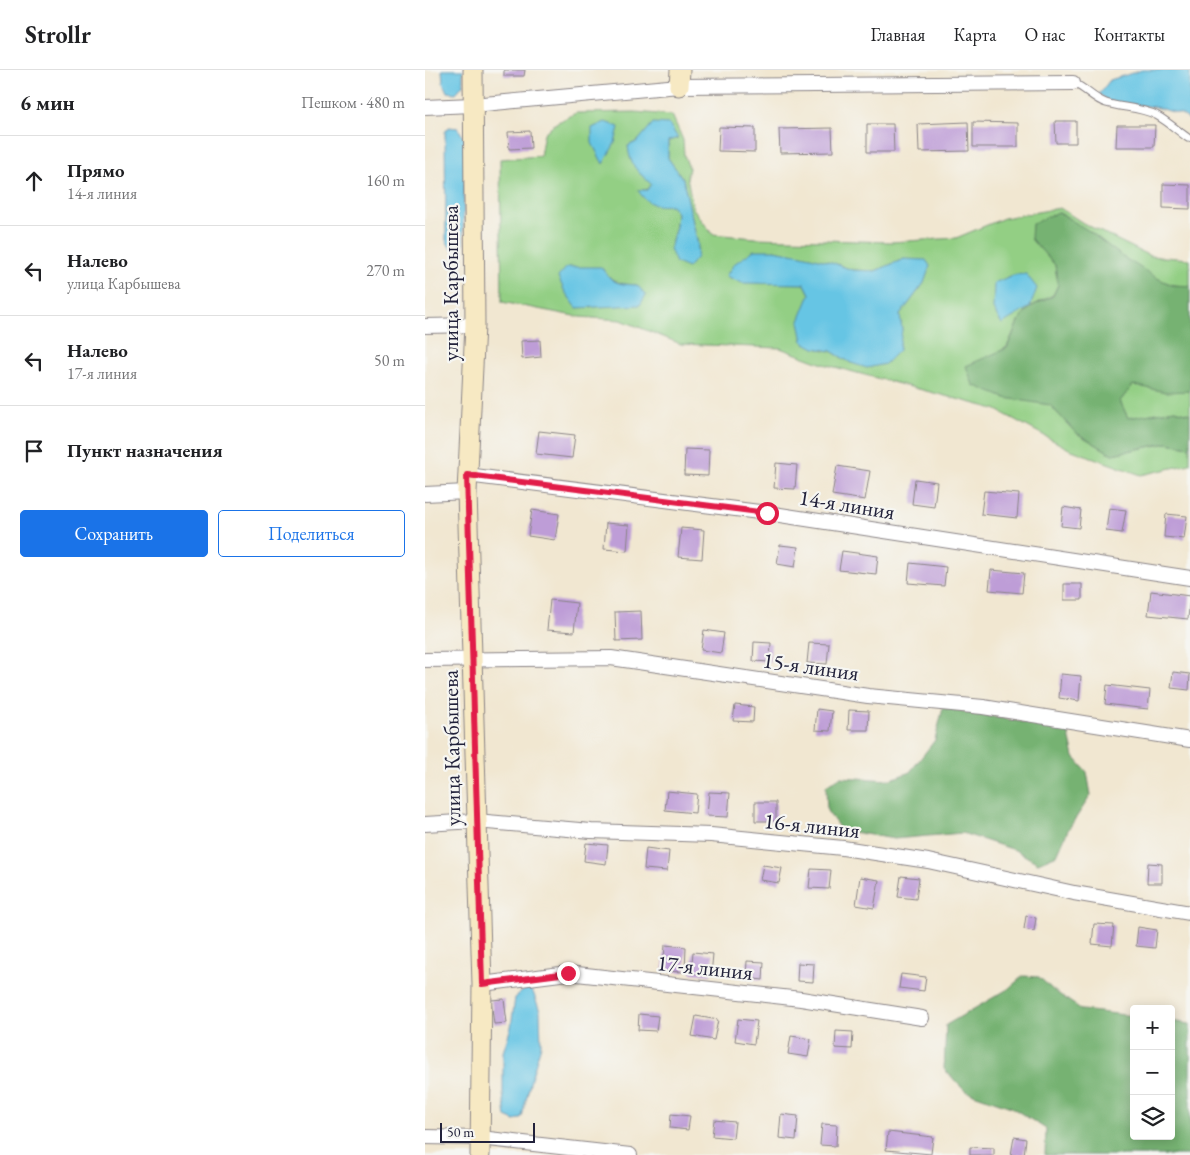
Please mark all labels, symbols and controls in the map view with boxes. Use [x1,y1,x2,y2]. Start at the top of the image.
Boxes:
text: Strollr [25,19,91,50]
text: Главная [871,23,925,46]
text: Карта [953,23,996,46]
text: О нас [1024,23,1066,46]
text: Контакты [1094,23,1165,46]
text: 6 мин [20,89,75,116]
text: Пешком · 480 m [301,92,405,113]
text: Прямо [67,158,125,183]
icon: ahead [20,167,48,195]
text: 160 m [366,170,405,191]
text: 14-я линия [67,183,137,204]
street label: улица Карбышева [436,205,465,361]
text: Налево [67,248,128,273]
icon: left [20,257,48,285]
text: 270 m [366,260,405,281]
text: улица Карбышева [67,273,181,294]
text: Налево [67,338,128,363]
icon: left [20,347,48,375]
text: 50 m [374,350,405,371]
text: 17-я линия [67,363,137,384]
icon: arrive [20,437,48,465]
text: Пункт назначения [67,438,223,463]
street label: 14-я линия [797,483,897,526]
route start [756,502,779,525]
button: Сохранить [20,510,208,557]
button: Поделиться [218,510,405,557]
street label: 15-я линия [761,645,861,688]
street label: улица Карбышева [436,669,467,826]
street label: 16-я линия [762,806,862,845]
street label: 17-я линия [655,948,755,987]
route end [557,962,580,985]
map controls [1130,1005,1175,1140]
button: + [1130,1005,1175,1050]
button: − [1130,1050,1175,1095]
button: layers [1130,1095,1175,1140]
scale bar [440,1120,535,1143]
text: 50 m [447,1123,474,1141]

